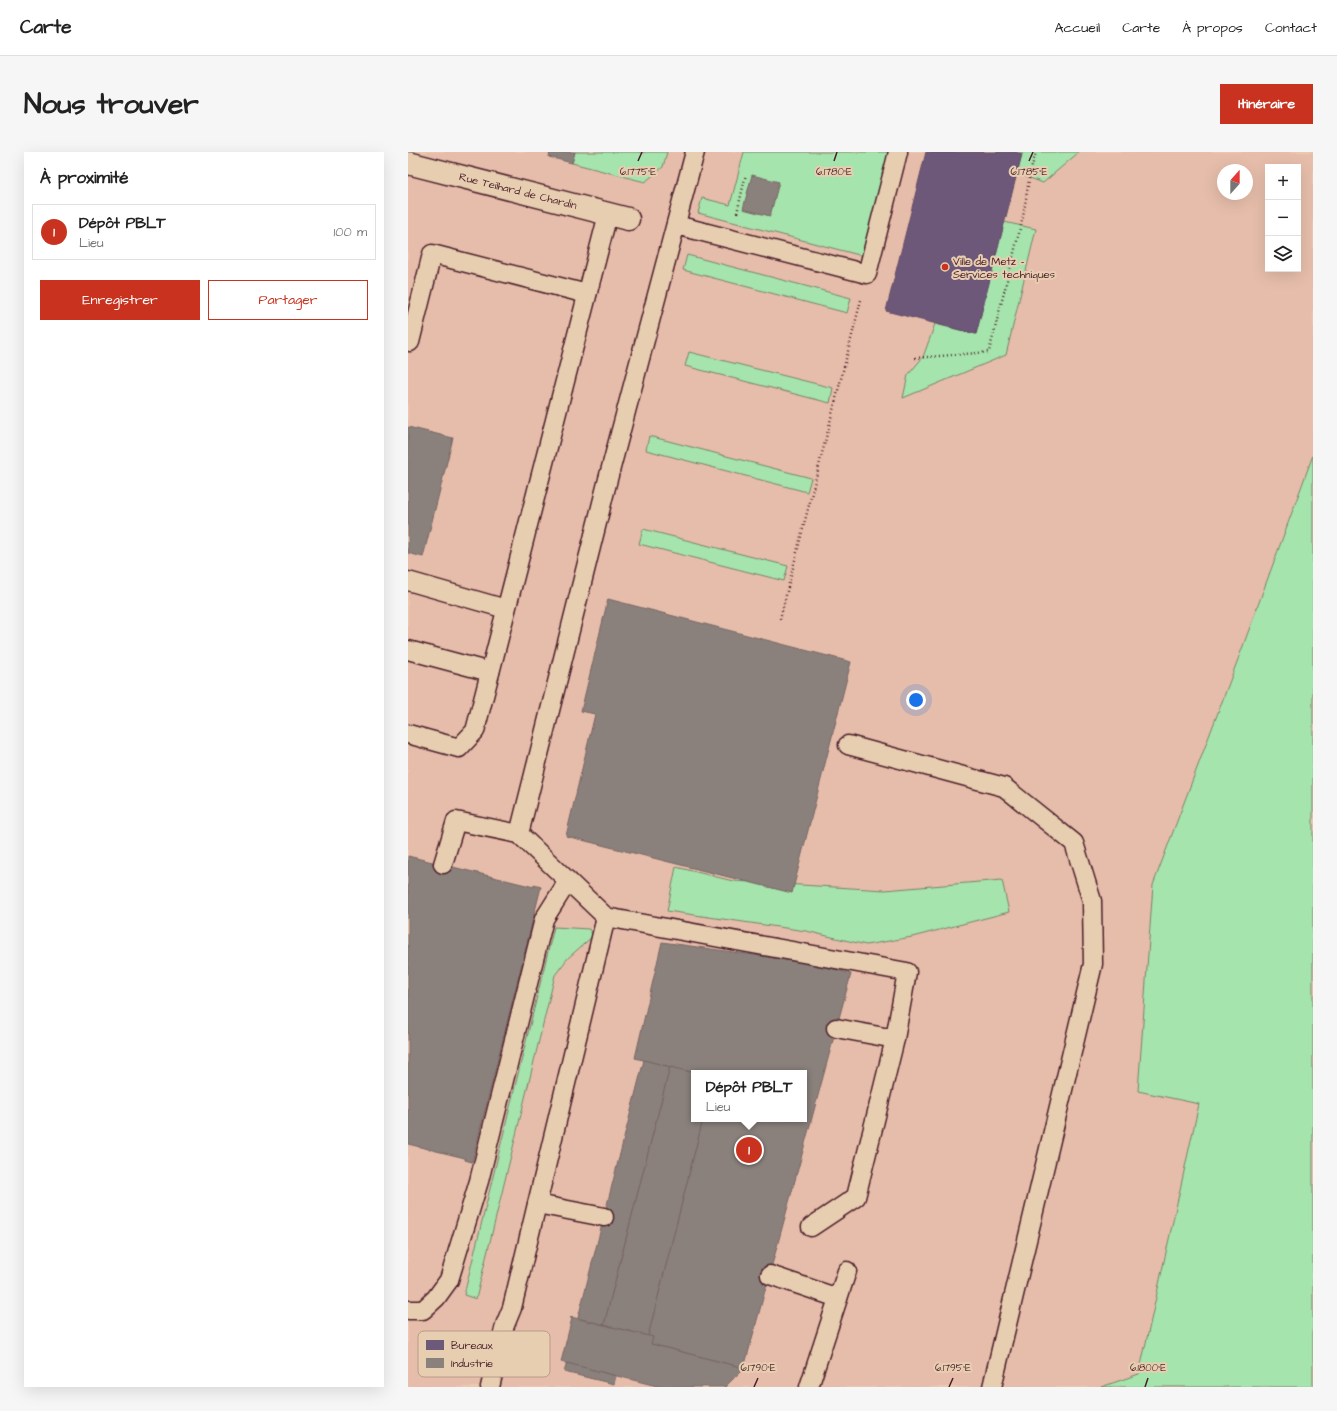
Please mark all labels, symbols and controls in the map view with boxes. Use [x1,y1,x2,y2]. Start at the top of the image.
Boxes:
text: Carte [20,14,72,41]
text: Accueil [1055,18,1100,38]
text: Carte [1122,18,1160,38]
text: À propos [1182,18,1243,38]
text: Contact [1265,18,1317,38]
button: Itinéraire [1220,84,1313,124]
text: Nous trouver [24,85,199,124]
north arrow [1217,164,1253,200]
map controls [1265,164,1301,272]
button: + [1265,164,1301,200]
text: 6.1775°E [620,165,656,179]
text: 6.1780°E [816,165,852,179]
text: 6.1785°E [1011,165,1047,179]
text: À proximité [40,166,129,190]
street label: Rue Teilhard de Chardin [458,169,579,213]
button: − [1265,200,1301,236]
text: Dépôt PBLT [79,213,166,234]
text: 1 [53,223,55,241]
text: 100 m [334,223,367,241]
text: Lieu [79,234,104,252]
button: layers [1265,236,1301,272]
place label: Ville de Metz - Services techniques [953,254,1055,282]
marker: Ville de Metz - Services techniques [940,262,950,272]
button: Enregistrer [40,280,200,320]
button: Partager [208,280,368,320]
your location [906,690,926,710]
popup [691,1070,807,1122]
text: Dépôt PBLT [706,1077,792,1098]
text: Lieu [706,1098,730,1116]
pin: 1 [736,1135,762,1165]
legend [418,1331,550,1377]
text: Bureaux [451,1338,494,1353]
text: Industrie [451,1356,493,1371]
text: 6.1790°E [740,1361,776,1375]
text: 6.1795°E [935,1361,971,1375]
text: 6.1800°E [1130,1361,1166,1375]

